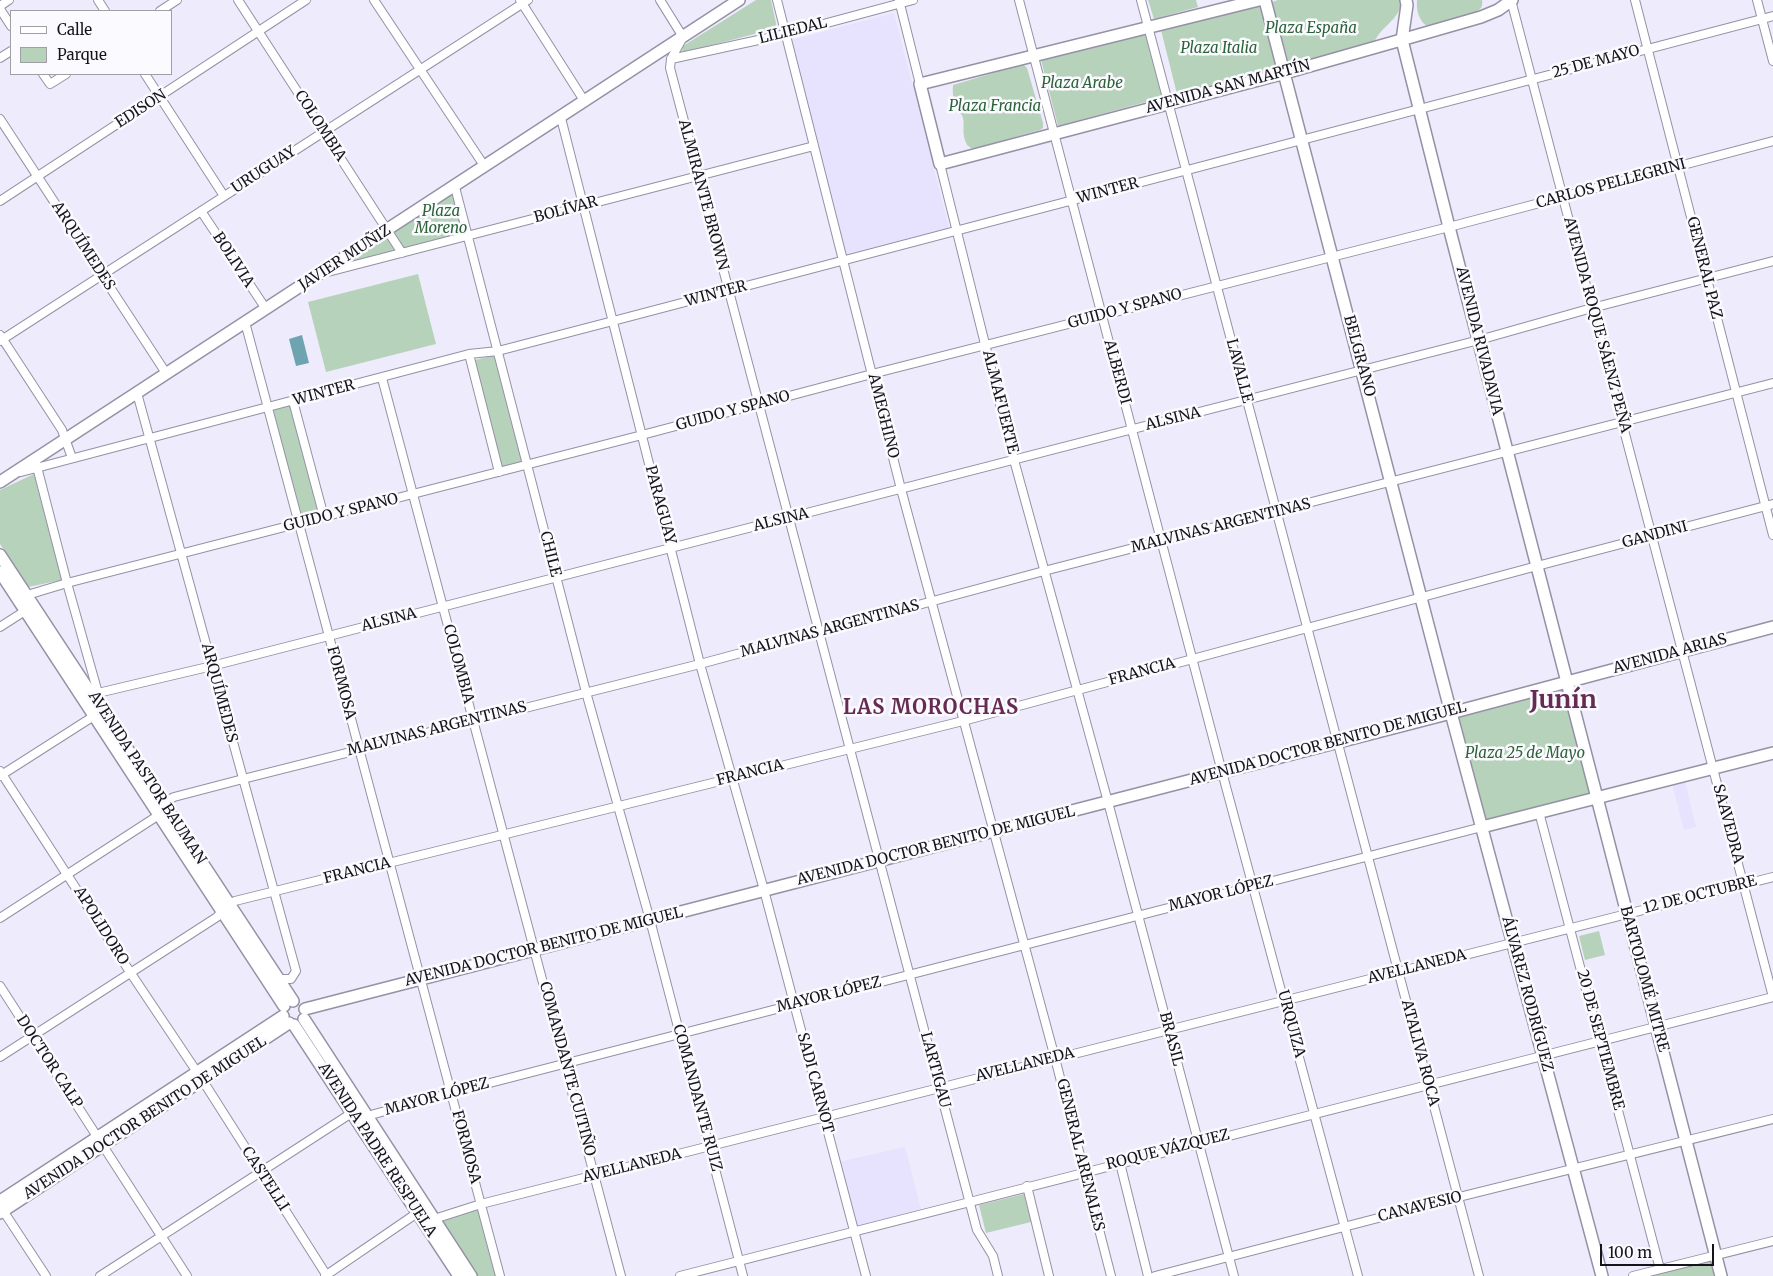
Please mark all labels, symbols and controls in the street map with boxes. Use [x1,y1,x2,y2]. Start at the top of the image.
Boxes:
legend [10,10,172,75]
street label: LILIEDAL [757,14,829,48]
text: Calle [57,20,92,39]
park label: Plaza España [1265,20,1357,38]
park label: Plaza Italia [1181,40,1257,58]
street label: 25 DE MAYO [1550,42,1642,82]
text: Parque [57,45,107,64]
street label: AVENIDA SAN MARTÍN [1144,56,1312,118]
park label: Plaza Arabe [1041,75,1123,93]
street label: EDISON [112,86,170,132]
street label: COLOMBIA [290,87,350,165]
park label: Plaza Francia [949,98,1041,116]
street label: ALMIRANTE BROWN [674,118,732,272]
street label: URUGUAY [229,143,299,197]
street label: CARLOS PELLEGRINI [1534,155,1688,213]
street label: WINTER [1075,174,1141,208]
street label: BOLÍVAR [532,193,600,227]
street label: ARQUÍMEDES [48,198,118,294]
park label: Plaza Moreno [415,203,467,238]
street label: AVENIDA ROQUE SÁENZ PEÑA [1559,215,1635,435]
street label: GENERAL PAZ [1683,215,1725,321]
street label: JAVIER MUÑIZ [295,221,395,295]
street label: BOLIVIA [208,229,258,291]
street label: AVENIDA RIVADAVIA [1452,265,1506,417]
street label: WINTER [683,277,749,311]
street label: GUIDO Y SPANO [1066,285,1184,333]
street label: BELGRANO [1339,313,1379,399]
street label: LAVALLE [1222,337,1256,405]
street label: ALBERDI [1100,338,1134,406]
street label: ALMAFUERTE [978,348,1022,456]
street label: AMEGHINO [864,372,902,460]
street label: WINTER [291,376,357,410]
street label: GUIDO Y SPANO [674,387,792,435]
street label: ALSINA [1144,403,1202,435]
street label: PARAGUAY [641,464,679,546]
street label: GUIDO Y SPANO [282,490,400,536]
street label: MALVINAS ARGENTINAS [1129,495,1313,557]
street label: ALSINA [752,504,810,536]
street label: GANDINI [1620,518,1690,552]
street label: CHILE [536,529,564,579]
street label: MALVINAS ARGENTINAS [739,596,921,662]
street label: ALSINA [360,604,418,636]
street label: COLOMBIA [439,623,477,705]
street label: AVENIDA ARIAS [1611,630,1729,678]
street label: ARQUÍMEDES [197,641,241,745]
street label: FORMOSA [323,644,359,722]
street label: FRANCIA [1107,654,1177,690]
district label: Junín [1529,686,1597,716]
street label: AVENIDA PASTOR BAUMAN [84,688,210,868]
district label: LAS MOROCHAS [841,696,1021,720]
street label: MALVINAS ARGENTINAS [345,698,529,760]
street label: AVENIDA DOCTOR BENITO DE MIGUEL [1188,698,1468,790]
park label: Plaza 25 de Mayo [1465,745,1585,763]
street label: FRANCIA [715,756,785,790]
street label: SAAVEDRA [1709,782,1747,866]
street label: AVENIDA DOCTOR BENITO DE MIGUEL [795,803,1077,889]
street label: FRANCIA [322,854,392,888]
street label: MAYOR LÓPEZ [1167,872,1275,916]
street label: 12 DE OCTUBRE [1641,872,1759,918]
street label: APOLIDORO [70,883,132,969]
street label: AVENIDA DOCTOR BENITO DE MIGUEL [403,904,685,990]
street label: BARTOLOMÉ MITRE [1616,904,1672,1054]
street label: ÁLVAREZ RODRÍGUEZ [1498,914,1556,1074]
street label: AVELLANEDA [1366,946,1468,988]
street label: 20 DE SEPTIEMBRE [1573,968,1627,1112]
street label: MAYOR LÓPEZ [775,973,883,1017]
street label: COMANDANTE CUITIÑO [535,980,599,1158]
street label: URQUIZA [1273,988,1309,1060]
street label: ATALIVA ROCA [1397,998,1443,1108]
street label: BRASIL [1155,1010,1187,1068]
street label: DOCTOR CALP [12,1012,86,1112]
street label: COMANDANTE RUIZ [669,1023,725,1173]
street label: LARTIGAU [916,1030,954,1110]
street label: SADI CARNOT [793,1031,837,1135]
street label: AVENIDA DOCTOR BENITO DE MIGUEL [20,1033,270,1203]
street label: AVELLANEDA [974,1044,1076,1086]
street label: AVENIDA PADRE RESPUELA [314,1060,440,1240]
street label: MAYOR LÓPEZ [383,1074,491,1120]
street label: GENERAL ARENALES [1052,1077,1108,1233]
street label: FORMOSA [448,1108,484,1186]
street label: ROQUE VÁZQUEZ [1104,1126,1232,1174]
street label: CASTELLI [238,1144,292,1214]
street label: AVELLANEDA [581,1145,683,1187]
street label: CANAVESIO [1376,1188,1464,1226]
scale bar [1603,1234,1717,1266]
text: 100 m [1608,1243,1652,1262]

